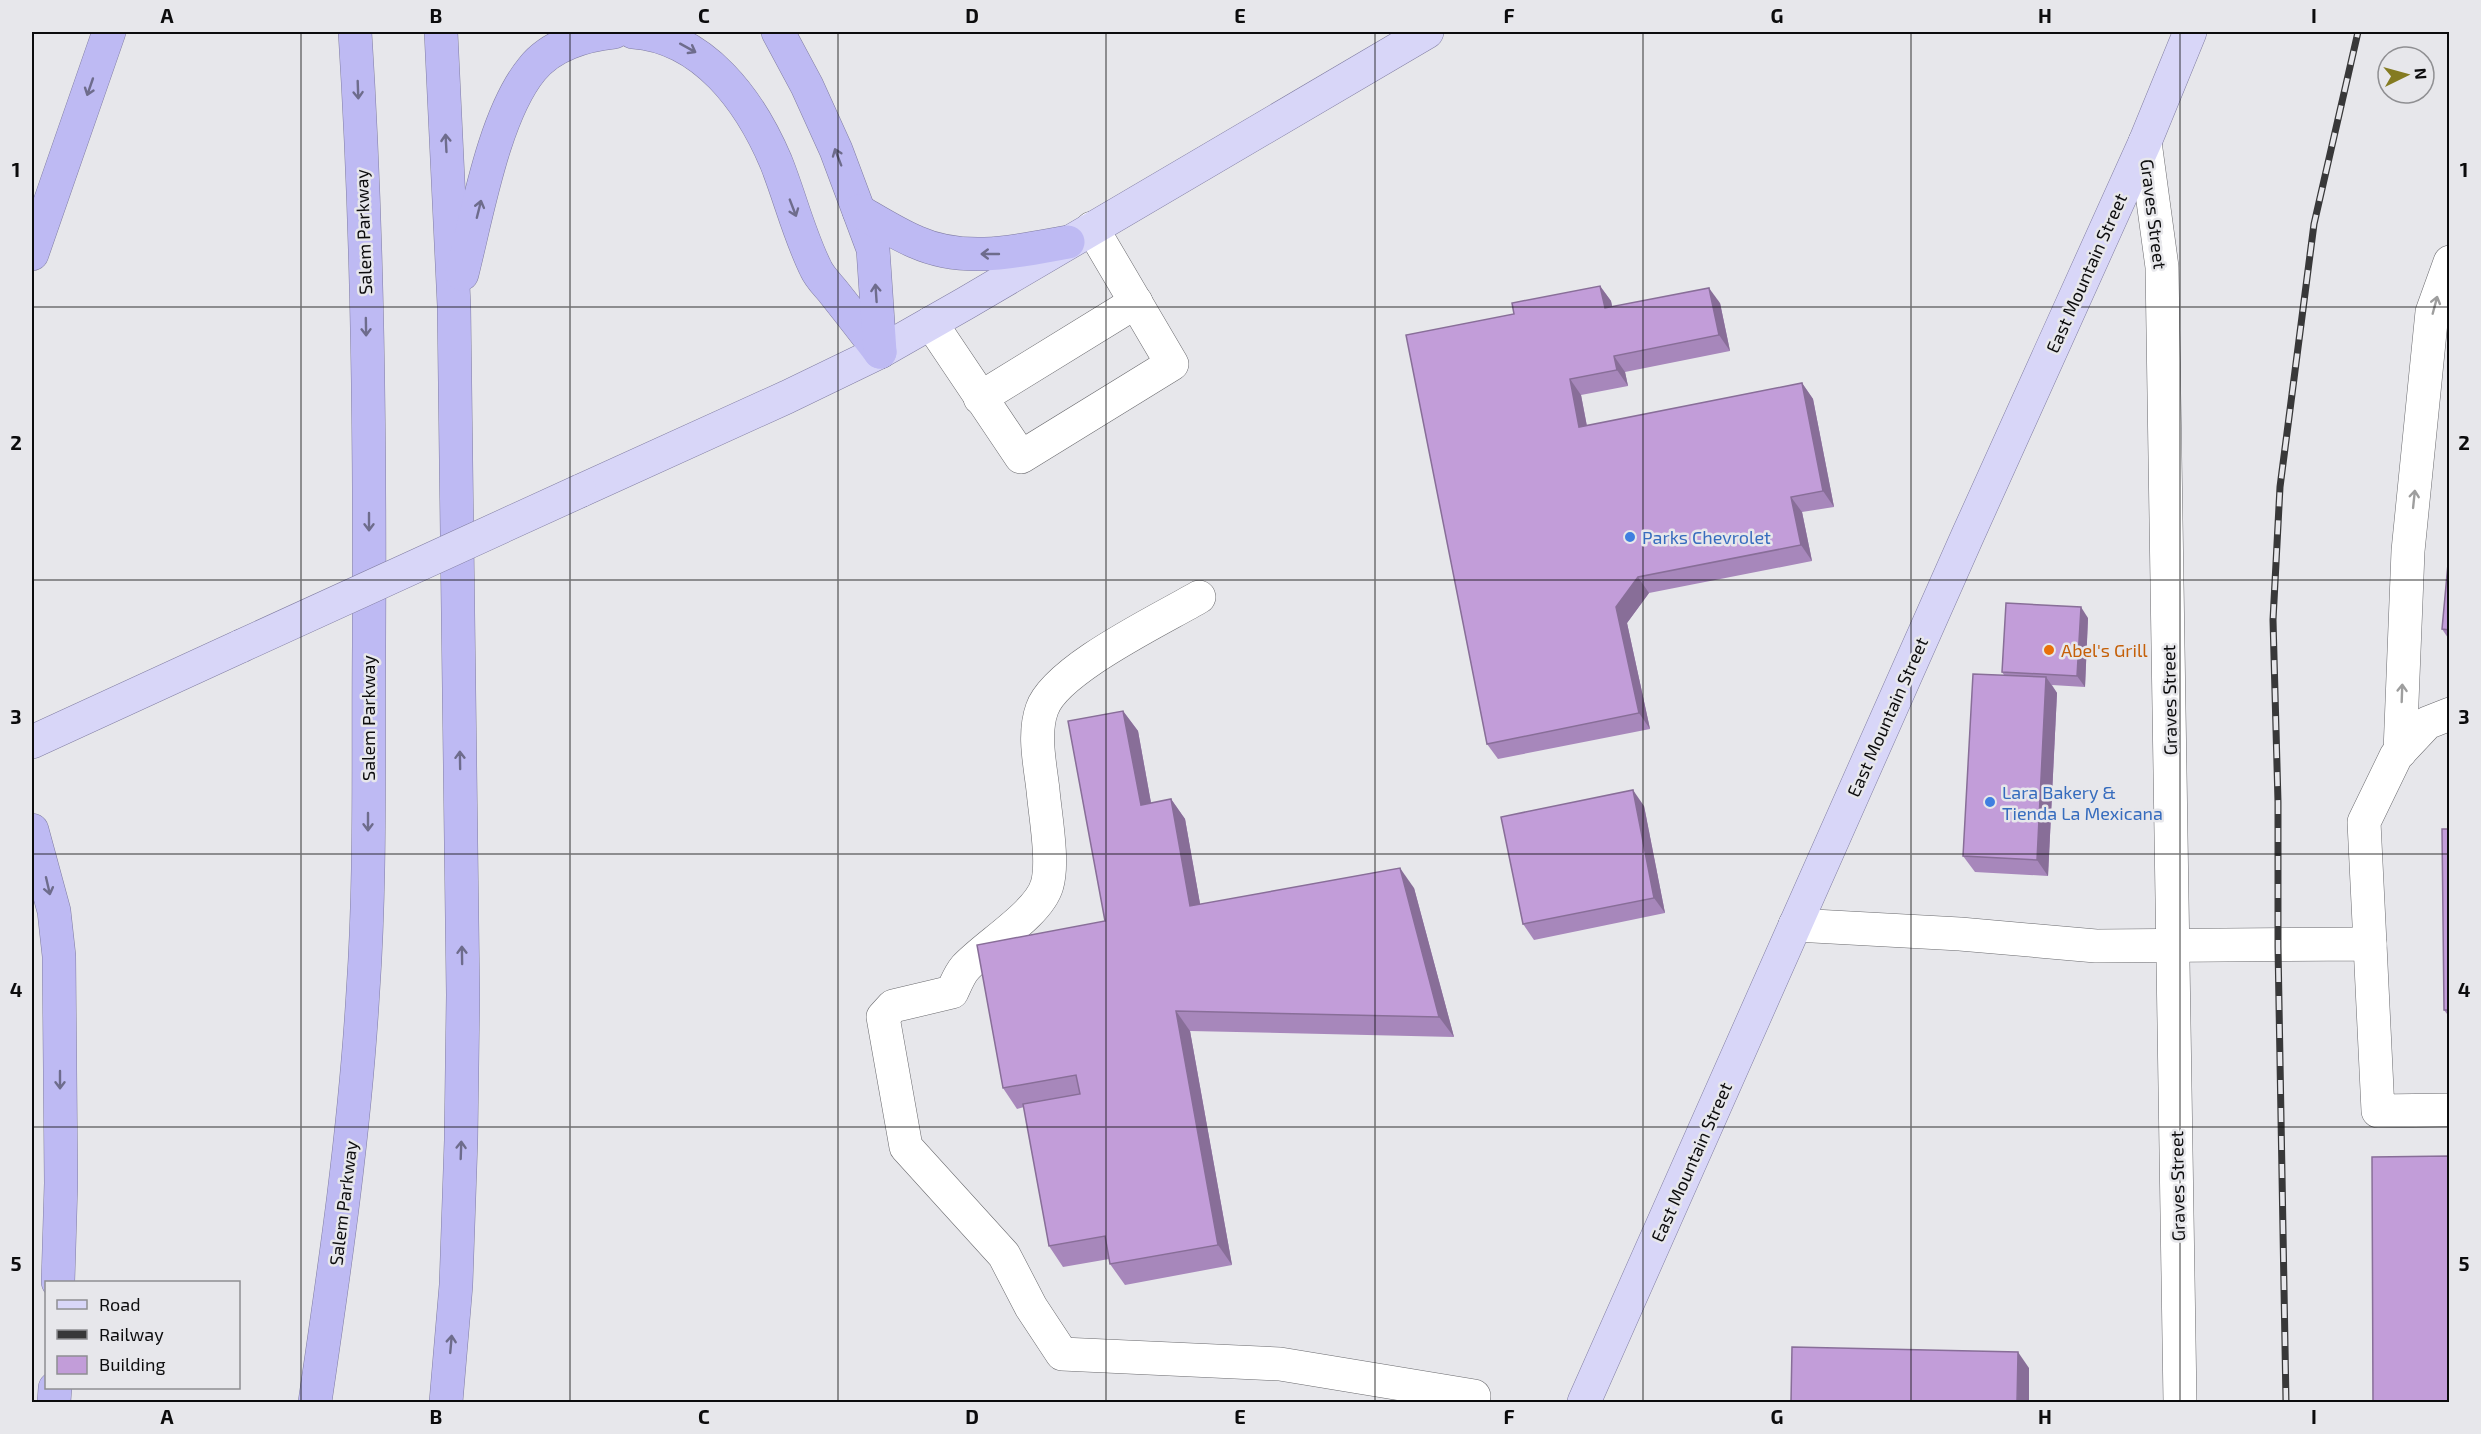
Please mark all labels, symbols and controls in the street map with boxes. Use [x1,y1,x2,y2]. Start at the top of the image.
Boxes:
text: A [160,3,174,27]
text: B [430,3,442,27]
text: C [698,3,710,27]
text: D [965,3,979,27]
text: E [1234,3,1246,27]
text: F [1503,3,1515,27]
text: G [1771,3,1783,27]
text: H [2038,3,2052,27]
text: I [2311,3,2317,27]
one-way arrow [679,42,696,54]
north arrow [2376,45,2436,105]
text: N [2411,67,2431,80]
one-way arrow [84,77,95,96]
one-way arrow [352,79,364,99]
one-way arrow [441,133,452,153]
one-way arrow [832,148,843,166]
text: 1 [12,157,20,181]
text: 1 [2460,157,2468,181]
street label: Graves Street [2136,158,2172,270]
street label: Salem Parkway [350,168,376,295]
street label: East Mountain Street [2041,190,2131,356]
one-way arrow [788,198,799,217]
one-way arrow [474,199,485,218]
one-way arrow [980,248,1000,260]
one-way arrow [870,284,881,304]
one-way arrow [2430,296,2441,315]
one-way arrow [360,316,372,336]
text: 2 [10,430,22,454]
text: 2 [2458,430,2470,454]
one-way arrow [2409,490,2420,509]
one-way arrow [363,511,375,531]
place label: Parks Chevrolet [1642,526,1771,548]
marker: Parks Chevrolet [1623,530,1637,544]
street label: East Mountain Street [1842,634,1932,800]
place label: Abel's Grill [2061,639,2148,661]
marker: Abel's Grill [2042,643,2056,657]
street label: Graves Street [2157,644,2181,756]
street label: Salem Parkway [357,655,379,781]
one-way arrow [2397,684,2408,704]
text: 3 [10,704,22,728]
text: 3 [2458,704,2470,728]
one-way arrow [454,750,466,770]
place label: Lara Bakery & Tienda La Mexicana [2002,781,2163,824]
marker: Lara Bakery & Tienda La Mexicana [1983,795,1997,809]
one-way arrow [362,811,374,831]
one-way arrow [42,876,54,895]
one-way arrow [457,945,468,965]
text: 4 [10,977,23,1001]
text: 4 [2458,977,2471,1001]
one-way arrow [54,1069,66,1089]
street label: East Mountain Street [1646,1079,1736,1245]
street label: Graves Street [2165,1130,2189,1242]
street label: Salem Parkway [324,1139,362,1267]
one-way arrow [455,1140,467,1160]
text: 5 [10,1251,22,1275]
text: 5 [2458,1251,2470,1275]
legend [45,1281,240,1389]
text: Road [99,1293,140,1315]
text: Railway [99,1323,164,1345]
one-way arrow [446,1335,457,1355]
text: Building [99,1353,166,1375]
text: A [160,1404,174,1428]
text: B [430,1404,442,1428]
text: C [698,1404,710,1428]
text: D [965,1404,979,1428]
text: E [1234,1404,1246,1428]
text: F [1503,1404,1515,1428]
text: G [1771,1404,1783,1428]
text: H [2038,1404,2052,1428]
text: I [2311,1404,2317,1428]

